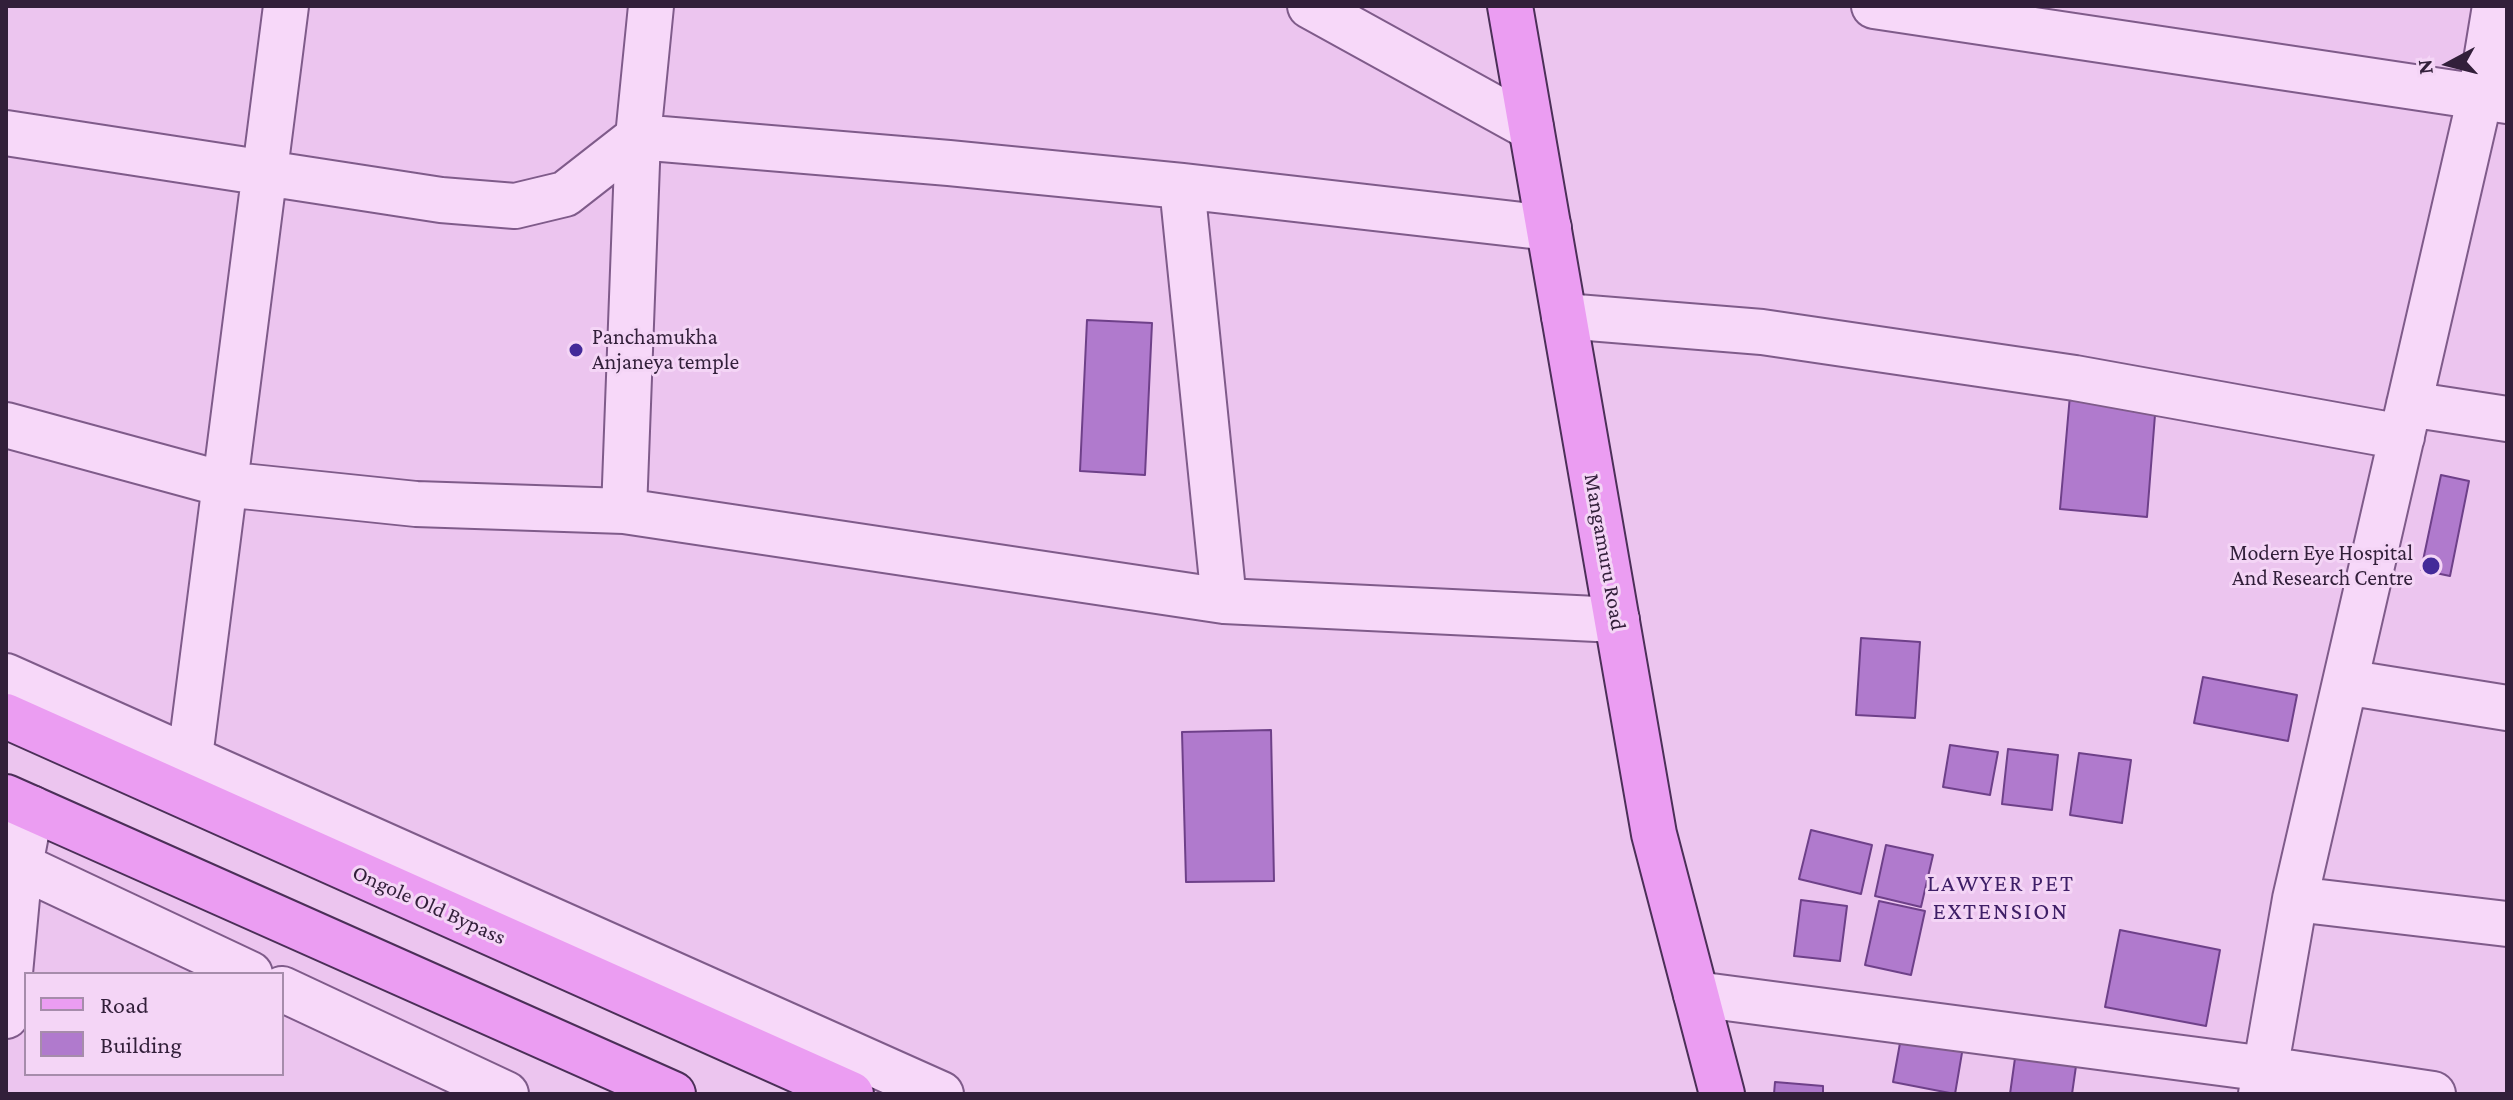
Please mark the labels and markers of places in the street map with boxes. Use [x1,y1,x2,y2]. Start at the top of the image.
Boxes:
place label: Panchamukha Anjaneya temple [592,324,739,376]
marker: Panchamukha Anjaneya temple [567,341,585,359]
place label: Modern Eye Hospital And Research Centre [2229,540,2413,592]
marker: Modern Eye Hospital And Research Centre [2420,555,2442,577]

